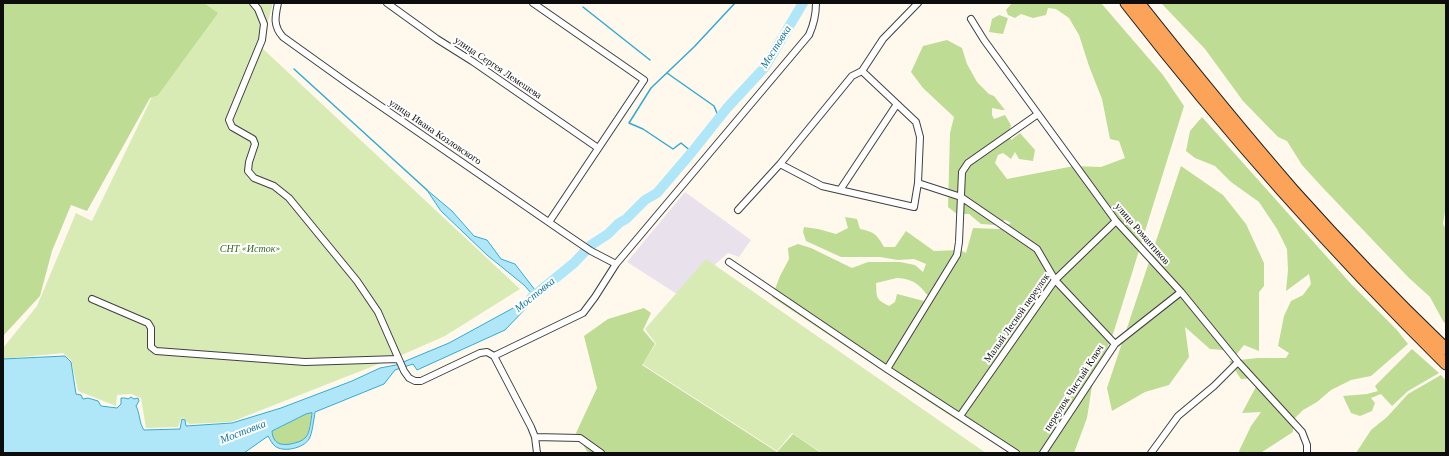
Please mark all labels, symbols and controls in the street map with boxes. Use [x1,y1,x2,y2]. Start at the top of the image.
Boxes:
water label: Мостовка [758,23,794,71]
street label: улица Сергея Лемешева [452,34,544,102]
street label: улица Ивана Козловского [387,97,483,167]
street label: улица Романтиков [1112,201,1172,267]
park label: СНТ «Исток» [220,243,280,255]
street label: Малый Лесной переулок [982,271,1052,365]
water label: Мостовка [512,275,558,315]
street label: переулок Чистый Ключ [1042,343,1106,433]
water label: Мостовка [218,417,268,447]

